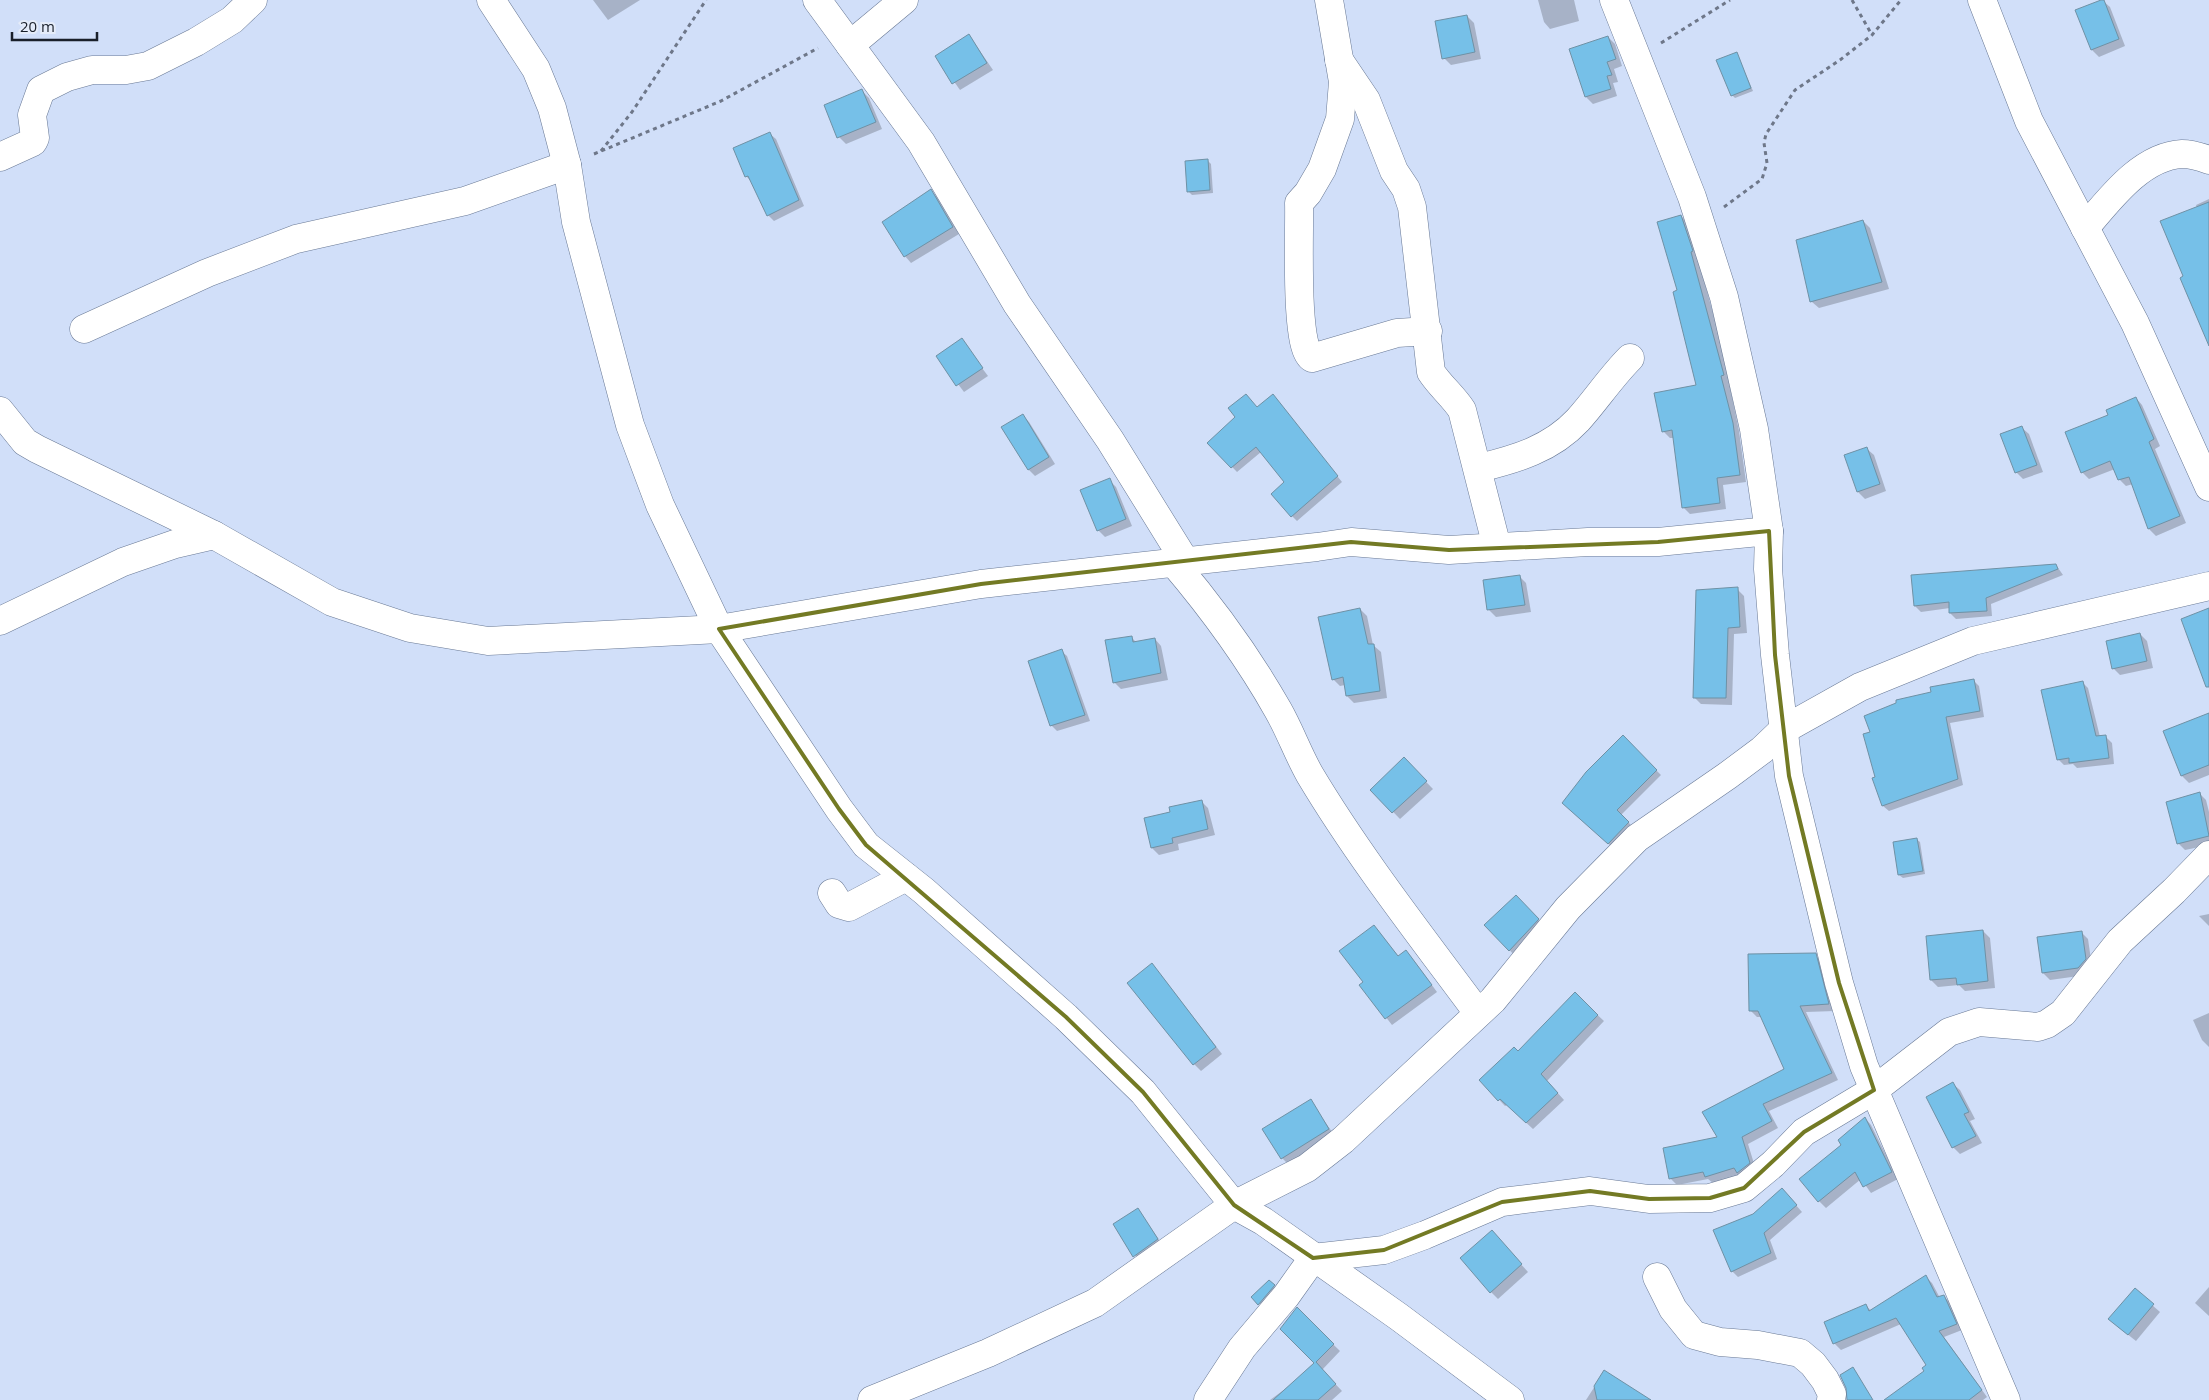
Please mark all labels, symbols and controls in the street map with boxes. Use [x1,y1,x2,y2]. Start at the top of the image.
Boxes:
scale bar [12,10,98,42]
text: 20 m [20,16,55,36]

